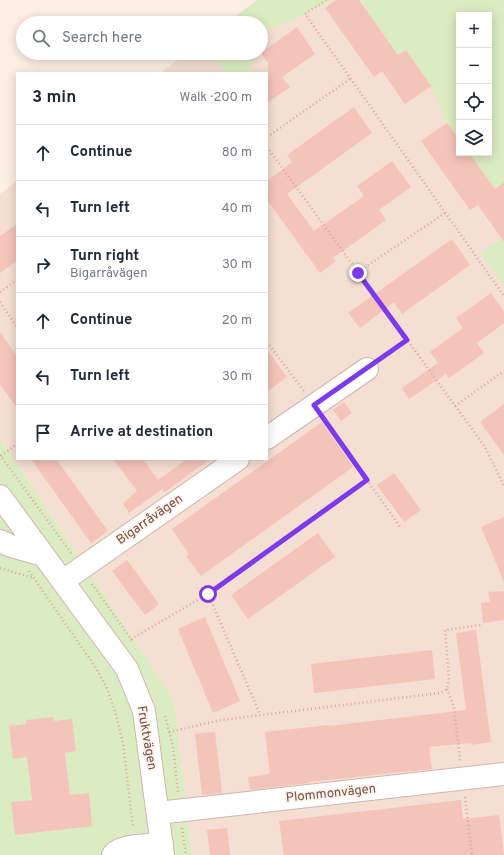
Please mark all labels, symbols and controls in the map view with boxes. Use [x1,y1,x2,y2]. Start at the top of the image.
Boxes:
map controls [456,12,492,156]
button: + [456,12,492,48]
search box [16,16,268,60]
icon: search [30,27,52,49]
text: Search here [62,29,142,48]
button: − [456,48,492,84]
button: locate [456,84,492,120]
text: 3 min [32,87,76,109]
text: Walk · 200 m [180,90,252,106]
button: layers [456,120,492,156]
icon: ahead [32,142,54,164]
text: Continue [70,143,132,162]
text: 80 m [222,145,252,161]
icon: left [32,198,54,220]
text: Turn left [70,199,130,218]
text: 40 m [222,201,252,217]
text: Turn right [70,247,139,266]
icon: right [32,254,54,276]
text: 30 m [222,257,252,273]
route end [349,264,367,282]
text: Bigarråvägen [70,266,148,282]
icon: ahead [32,310,54,332]
text: Continue [70,311,132,330]
text: 20 m [222,313,252,329]
icon: left [32,366,54,388]
text: Turn left [70,367,130,386]
text: 30 m [222,369,252,385]
icon: arrive [32,422,54,444]
text: Arrive at destination [70,423,213,442]
street label: Bigarråvägen [114,491,186,549]
route start [199,585,217,603]
street label: Fruktvägen [132,705,160,771]
street label: Plommonvägen [285,781,377,807]

